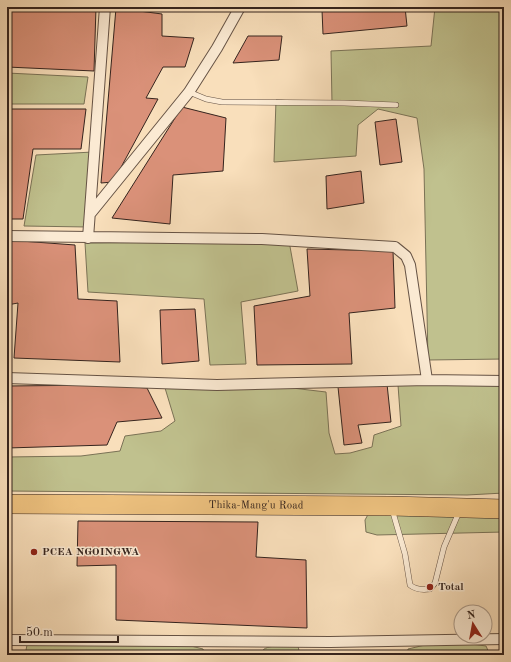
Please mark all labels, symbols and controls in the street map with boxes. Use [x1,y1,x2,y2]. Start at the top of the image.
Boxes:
street label: Thika-Mang'u Road [209,500,304,511]
marker: PCEA NGOINGWA [29,547,39,557]
place label: PCEA NGOINGWA [42,547,140,558]
marker: Total [425,582,435,592]
place label: Total [438,582,464,593]
north arrow [453,604,493,644]
text: N [466,609,477,622]
scale bar [20,618,118,644]
text: 50 m [26,626,53,639]

